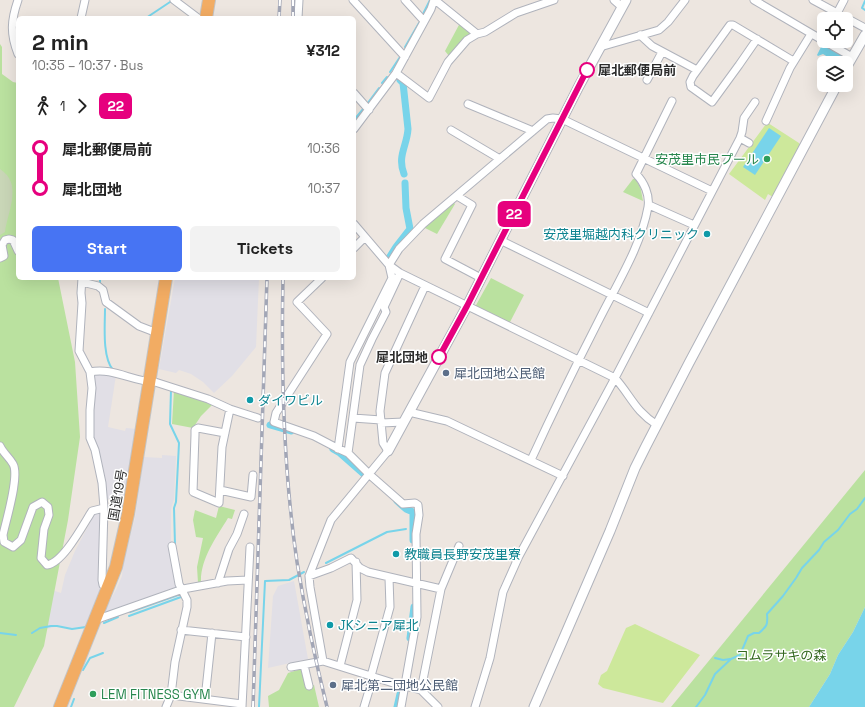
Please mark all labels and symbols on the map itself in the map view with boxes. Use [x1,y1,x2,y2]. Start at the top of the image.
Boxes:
marker: 犀北郵便局前 [579,62,595,78]
place label: 犀北郵便局前 [598,62,676,79]
place label: 安茂里市民プール [655,151,759,168]
marker: 安茂里市民プール [762,154,772,164]
line badge: 22 [496,201,532,227]
place label: 安茂里堀越内科クリニック [543,226,699,243]
marker: 安茂里堀越内科クリニック [702,229,712,239]
place label: 犀北団地 [376,349,428,366]
marker: 犀北団地 [431,349,447,365]
place label: 犀北団地公民館 [454,365,545,382]
marker: 犀北団地公民館 [441,368,451,378]
place label: ダイワビル [258,392,323,409]
marker: ダイワビル [245,395,255,405]
street label: 国道19号 [105,468,130,522]
place label: 教職員長野安茂里寮 [404,546,521,563]
marker: 教職員長野安茂里寮 [391,549,401,559]
place label: JKシニア犀北 [338,617,419,634]
marker: JKシニア犀北 [325,620,335,630]
park label: コムラサキの森 [736,647,826,664]
place label: 犀北第二団地公民館 [341,677,458,694]
marker: 犀北第二団地公民館 [328,680,338,690]
place label: LEM FITNESS GYM [101,686,210,703]
marker: LEM FITNESS GYM [88,689,98,699]

